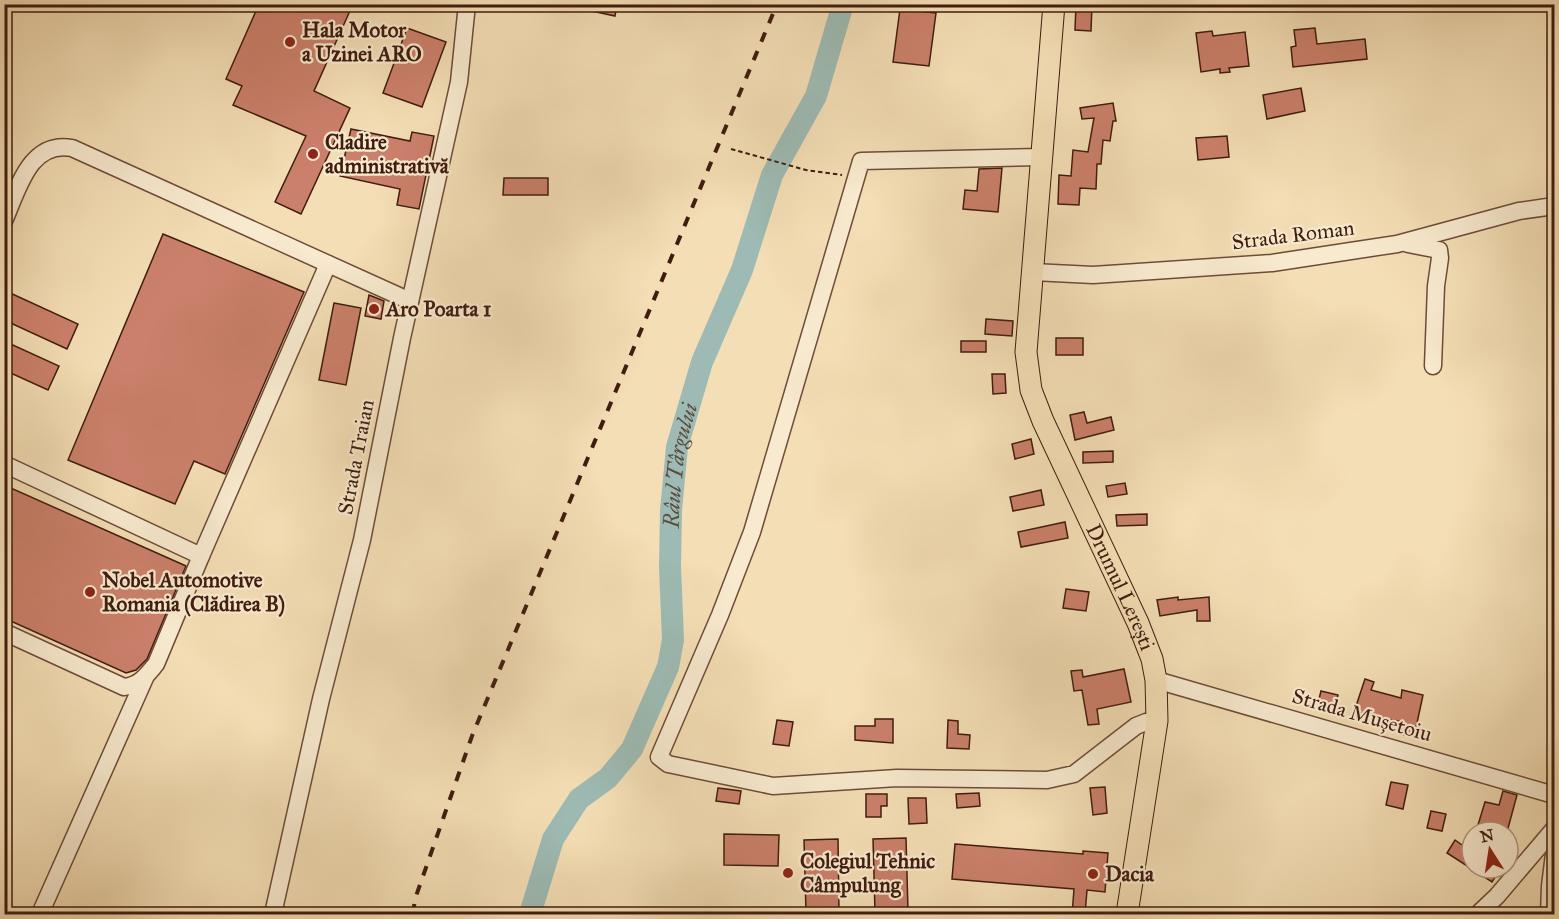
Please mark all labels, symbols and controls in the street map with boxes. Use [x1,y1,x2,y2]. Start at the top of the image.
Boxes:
place label: Hala Motor a Uzinei ARO [302,17,422,67]
marker: Hala Motor a Uzinei ARO [283,35,297,49]
place label: Cladire administrativă [325,129,450,179]
marker: Cladire administrativă [306,147,320,161]
street label: Strada Roman [1230,215,1356,255]
place label: Aro Poarta 1 [384,296,491,322]
marker: Aro Poarta 1 [367,302,381,316]
street label: Strada Traian [332,397,380,517]
water label: Râul Târgului [657,399,703,529]
street label: Drumul Lerești [1080,520,1160,654]
place label: Nobel Automotive Romania (Clădirea B) [102,567,285,617]
marker: Nobel Automotive Romania (Clădirea B) [83,585,97,599]
street label: Strada Mușetoiu [1289,683,1435,747]
north arrow [1460,820,1520,880]
text: N [1478,825,1496,847]
place label: Colegiul Tehnic Câmpulung [800,848,935,898]
place label: Dacia [1105,861,1155,887]
marker: Colegiul Tehnic Câmpulung [781,866,795,880]
marker: Dacia [1086,867,1100,881]

